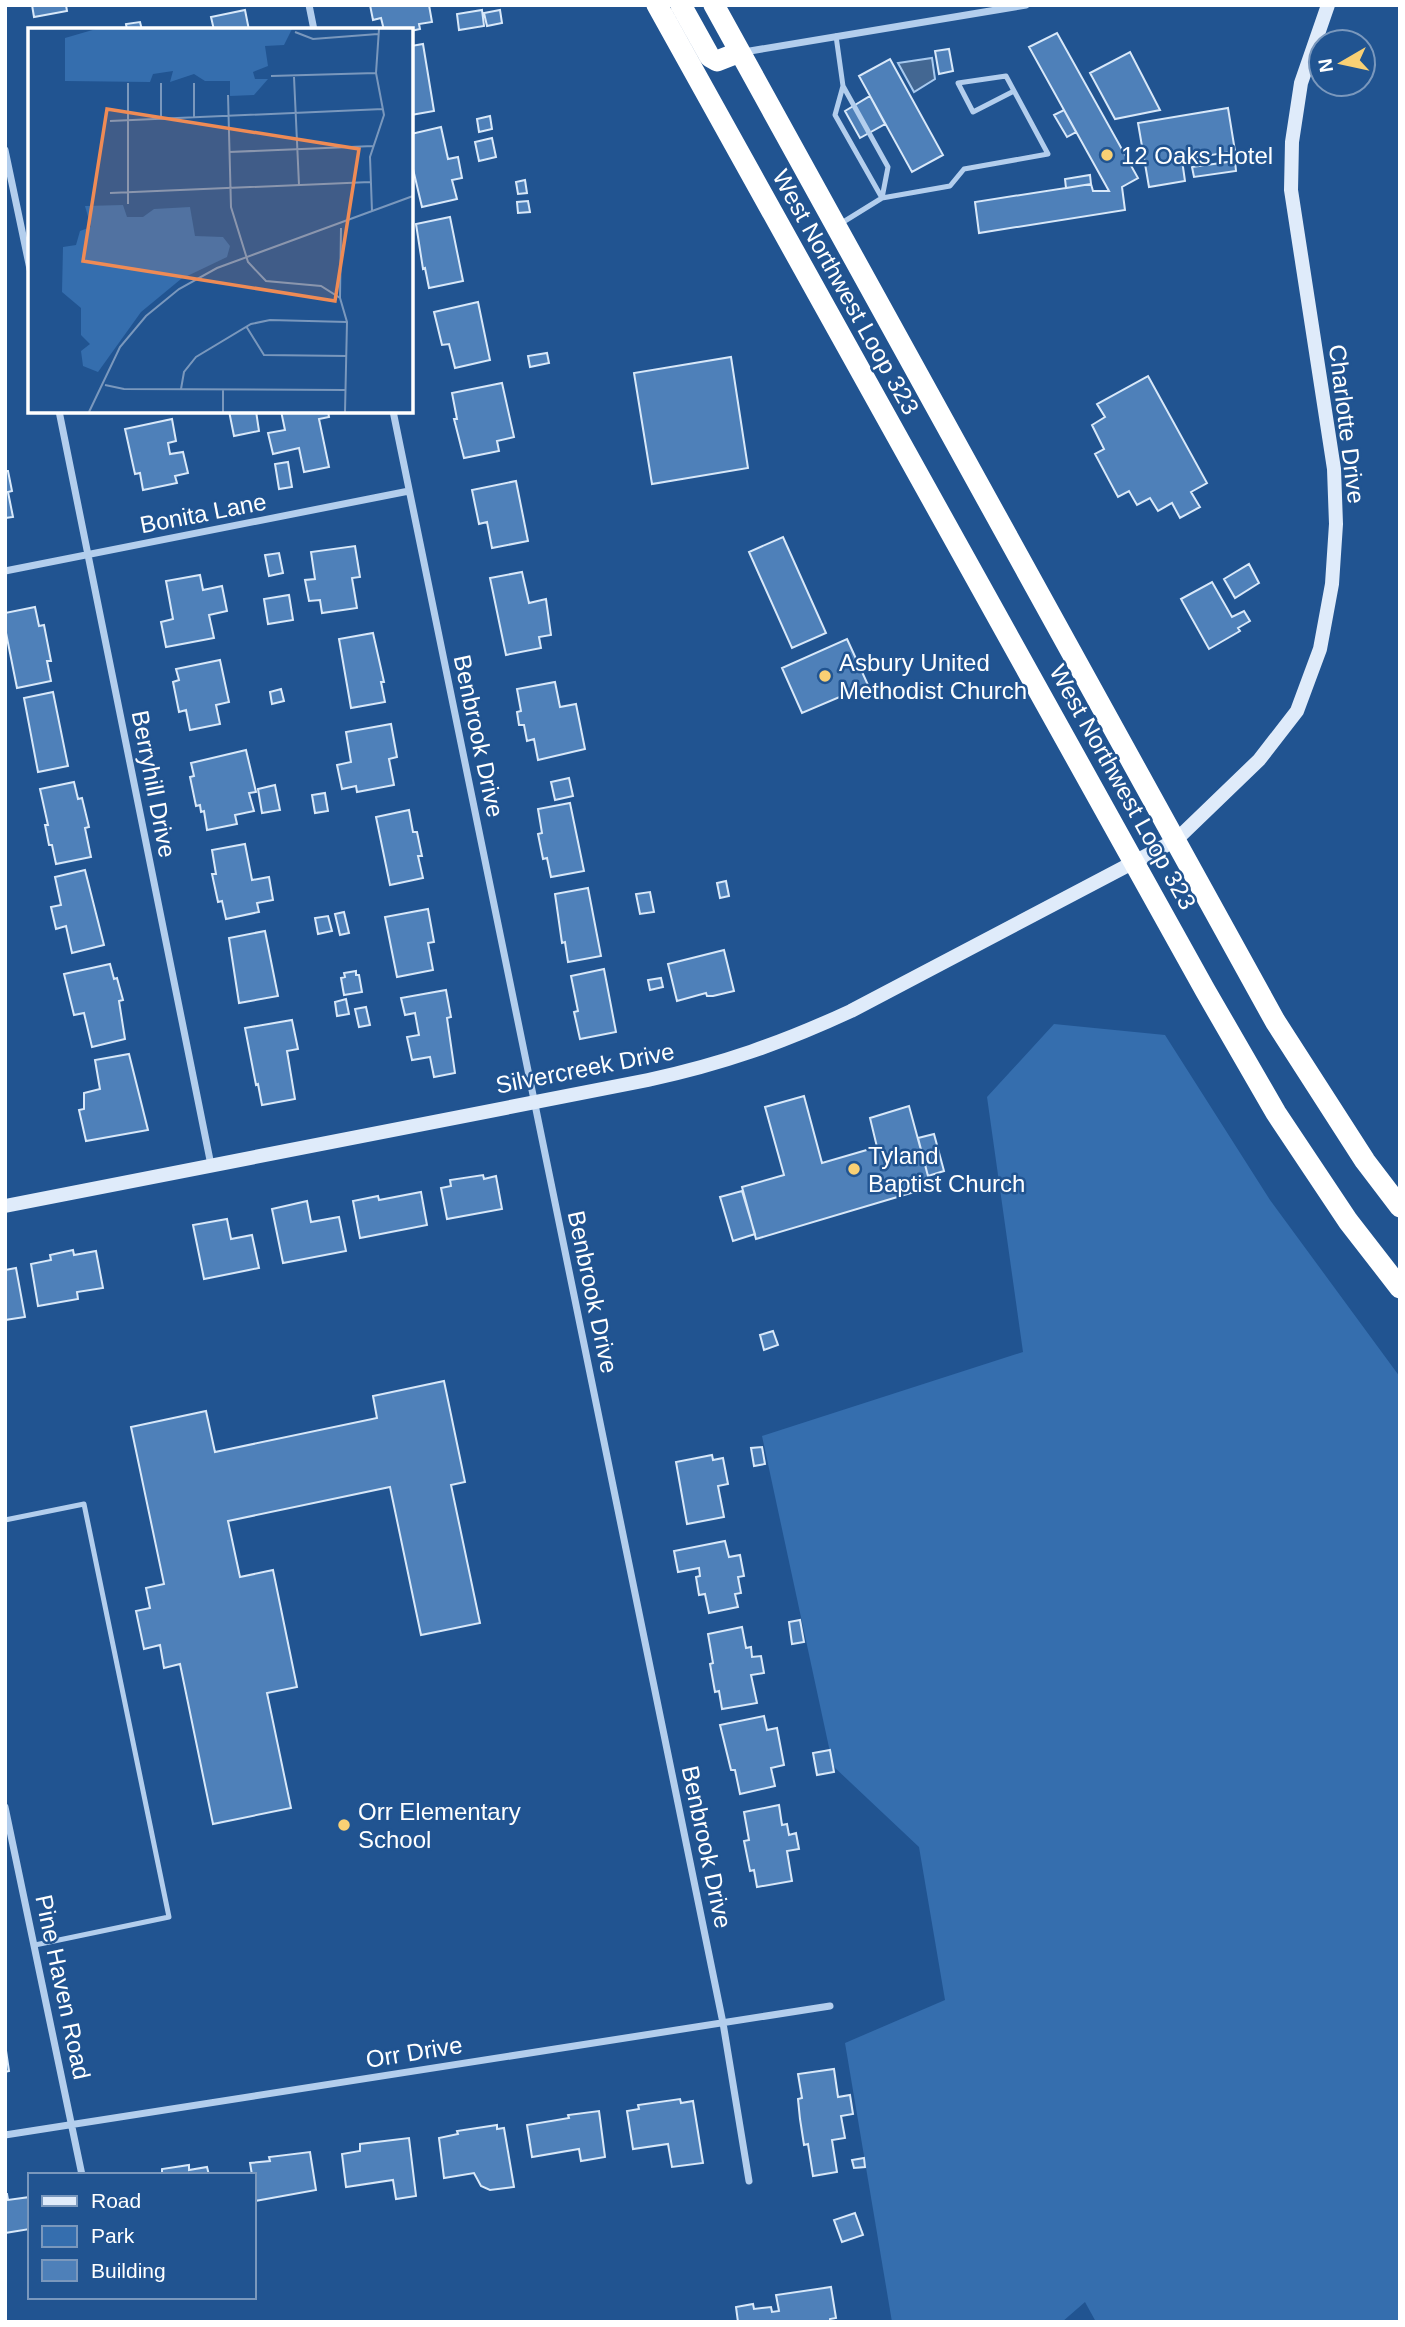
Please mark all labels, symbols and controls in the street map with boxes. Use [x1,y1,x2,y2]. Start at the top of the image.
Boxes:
inset map [28,28,413,413]
north arrow [1307,28,1377,98]
text: N [1314,57,1337,74]
place label: 12 Oaks Hotel [1121,142,1273,169]
marker: 12 Oaks Hotel [1099,147,1115,163]
street label: West Northwest Loop 323 [767,165,925,419]
street label: Charlotte Drive [1324,343,1370,505]
street label: Bonita Lane [138,488,268,538]
place label: Asbury United Methodist Church [839,649,1027,704]
street label: Benbrook Drive [449,652,509,820]
street label: West Northwest Loop 323 [1044,660,1202,914]
marker: Asbury United Methodist Church [817,668,833,684]
street label: Berryhill Drive [126,708,182,860]
street label: Silvercreek Drive [493,1037,677,1099]
place label: Tyland Baptist Church [868,1142,1025,1197]
marker: Tyland Baptist Church [846,1161,862,1177]
street label: Benbrook Drive [563,1208,623,1376]
street label: Benbrook Drive [677,1763,737,1931]
place label: Orr Elementary School [358,1798,521,1853]
marker: Orr Elementary School [336,1817,352,1833]
street label: Pine Haven Road [30,1892,96,2082]
street label: Orr Drive [364,2031,464,2073]
legend [28,2173,256,2299]
text: Road [91,2189,141,2212]
text: Park [91,2224,135,2247]
text: Building [91,2259,166,2282]

